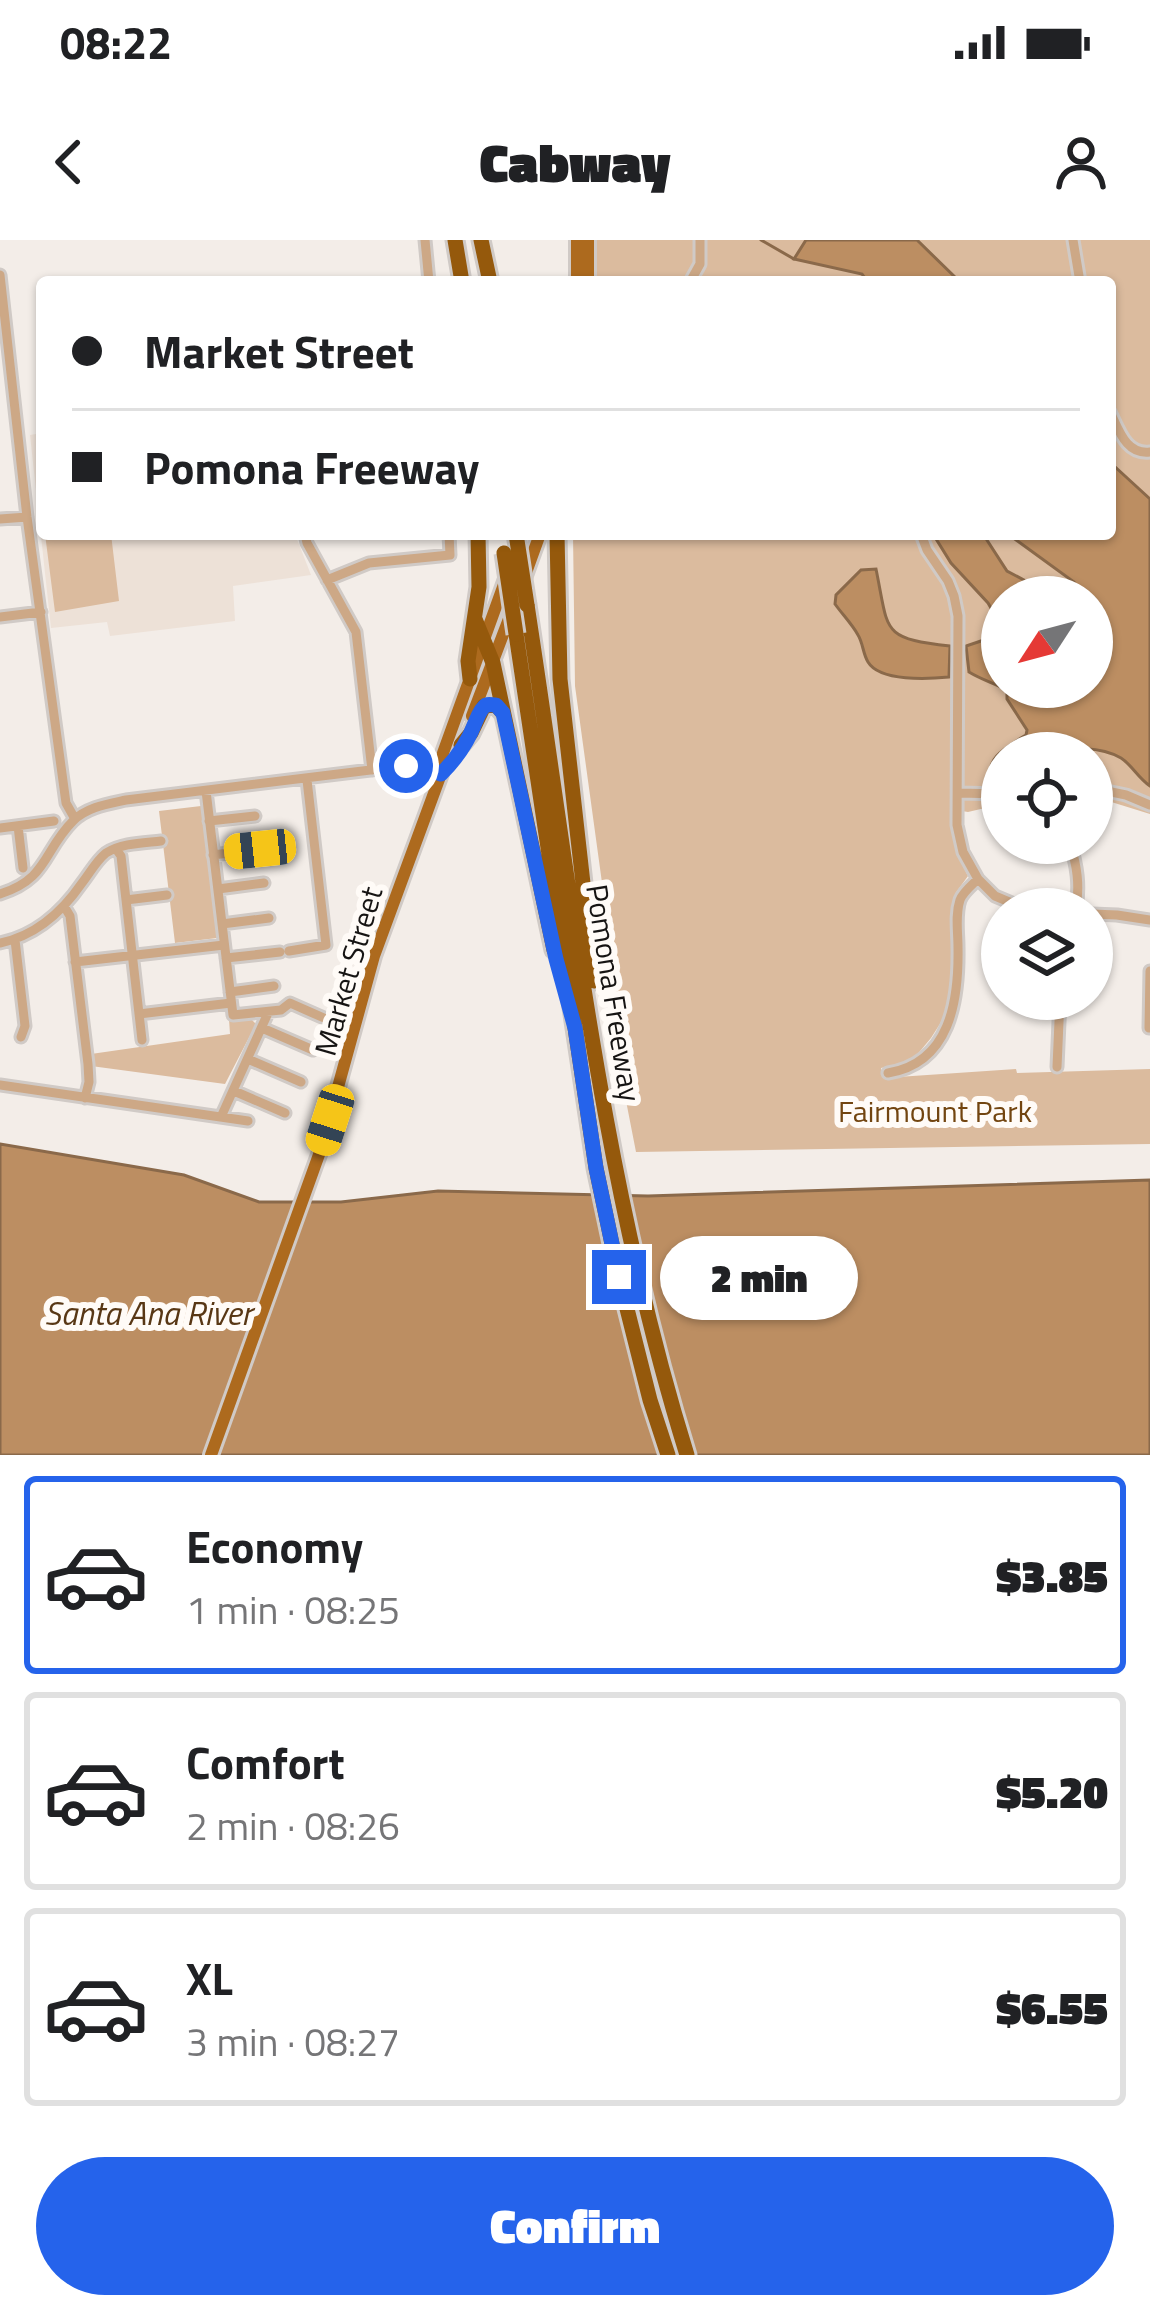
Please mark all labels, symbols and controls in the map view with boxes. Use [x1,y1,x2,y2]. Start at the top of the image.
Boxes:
text: 08:22 [60,8,172,76]
text: Cabway [480,121,670,203]
icon: back [36,129,102,195]
icon: person [1048,129,1114,195]
text: Market Street [144,317,414,385]
text: Pomona Freeway [144,433,480,501]
north arrow [981,576,1113,708]
map controls [981,576,1113,1020]
button: locate [981,732,1113,864]
route start [379,739,433,793]
car [222,827,298,871]
street label: Market Street [302,881,394,1061]
street label: Pomona Freeway [574,881,654,1105]
button: layers [981,888,1113,1020]
car [302,1080,358,1160]
park label: Fairmount Park [838,1088,1032,1134]
callout: 2 min [661,1235,859,1319]
text: 2 min [711,1248,807,1307]
route end [592,1250,646,1304]
water label: Santa Ana River [44,1288,255,1338]
text: Economy [186,1512,363,1580]
icon: car [42,1521,150,1629]
text: $3.85 [996,1541,1108,1609]
text: 1 min · 08:25 [186,1580,400,1639]
text: Comfort [186,1728,345,1796]
icon: car [42,1737,150,1845]
text: $5.20 [996,1757,1108,1825]
text: 2 min · 08:26 [186,1796,400,1855]
text: XL [186,1944,233,2012]
icon: car [42,1953,150,2061]
text: $6.55 [996,1973,1108,2041]
text: 3 min · 08:27 [186,2012,400,2071]
button: Confirm [36,2157,1114,2295]

